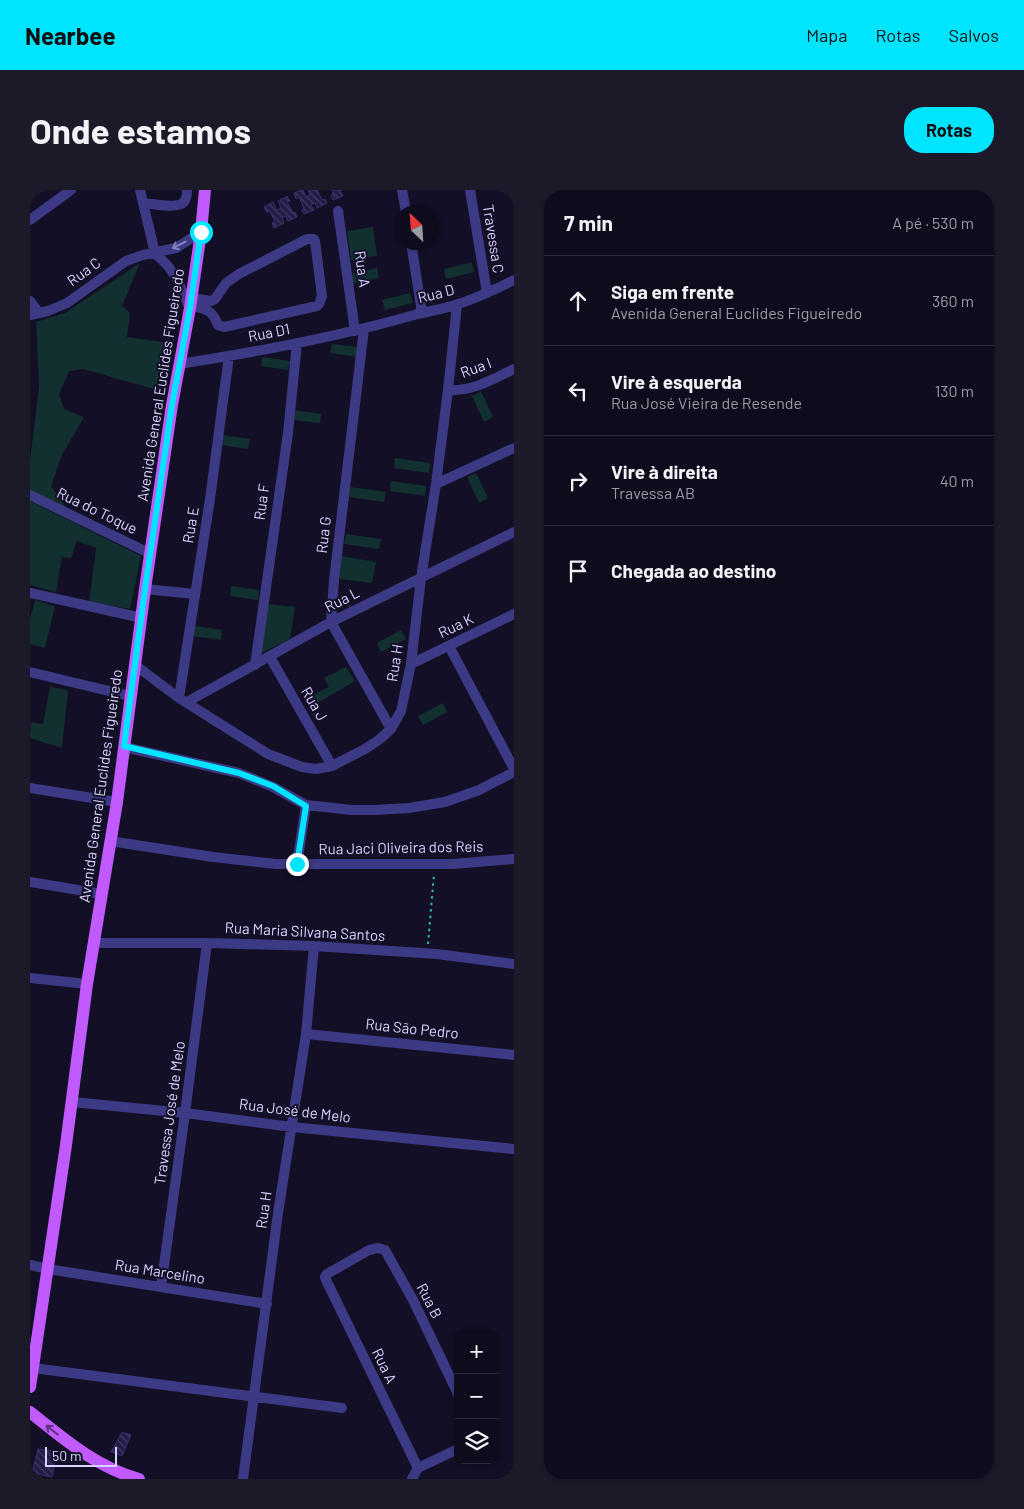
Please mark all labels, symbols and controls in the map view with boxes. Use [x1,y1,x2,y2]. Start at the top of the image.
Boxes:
text: Nearbee [25,21,116,50]
text: Mapa [806,24,847,46]
text: Rotas [875,24,920,46]
text: Salvos [948,24,999,46]
button: Rotas [904,107,994,153]
text: Onde estamos [30,109,251,151]
street label: Travessa C [480,203,508,275]
north arrow [394,205,439,250]
text: 7 min [564,210,613,235]
text: A pé · 530 m [892,213,974,232]
route start [190,221,213,244]
one-way arrow [172,241,187,250]
street label: Rua A [352,249,374,288]
street label: Rua C [63,253,104,289]
street label: Avenida General Euclides Figueiredo [133,267,187,503]
street label: Rua D [416,280,456,306]
text: Siga em frente [611,280,734,303]
icon: ahead [564,287,592,315]
text: 360 m [932,291,974,310]
text: Avenida General Euclides Figueiredo [611,303,862,322]
street label: Rua D1 [246,319,291,345]
street label: Rua I [458,353,494,381]
text: Vire à esquerda [611,370,742,393]
icon: left [564,377,592,405]
text: 130 m [935,381,974,400]
text: Rua José Vieira de Resende [611,393,802,412]
text: Vire à direita [611,460,718,483]
icon: right [564,467,592,495]
text: 40 m [940,471,974,490]
street label: Rua F [250,482,273,521]
street label: Rua do Toque [54,483,141,537]
text: Travessa AB [611,483,695,502]
street label: Rua E [178,505,202,545]
street label: Rua G [312,515,334,554]
icon: arrive [564,557,592,585]
text: Chegada ao destino [611,559,776,582]
street label: Rua L [321,583,362,615]
street label: Rua K [435,609,476,641]
street label: Rua H [382,643,406,683]
street label: Avenida General Euclides Figueiredo [75,668,125,904]
street label: Rua J [298,683,332,724]
street label: Rua Jaci Oliveira dos Reis [318,837,484,857]
route end [286,853,309,876]
street label: Rua Maria Silvana Santos [224,918,386,944]
street label: Rua São Pedro [365,1014,460,1042]
street label: Travessa José de Melo [150,1040,188,1186]
street label: Rua José de Melo [238,1094,352,1126]
street label: Rua H [251,1190,275,1230]
street label: Rua Marcelino [114,1255,206,1287]
street label: Rua B [413,1280,446,1321]
map controls [454,1329,499,1464]
button: + [454,1329,499,1374]
street label: Rua A [369,1345,401,1386]
button: − [454,1374,499,1419]
button: layers [454,1419,499,1464]
one-way arrow [46,1424,59,1435]
scale bar [45,1444,118,1467]
text: 50 m [52,1447,81,1464]

